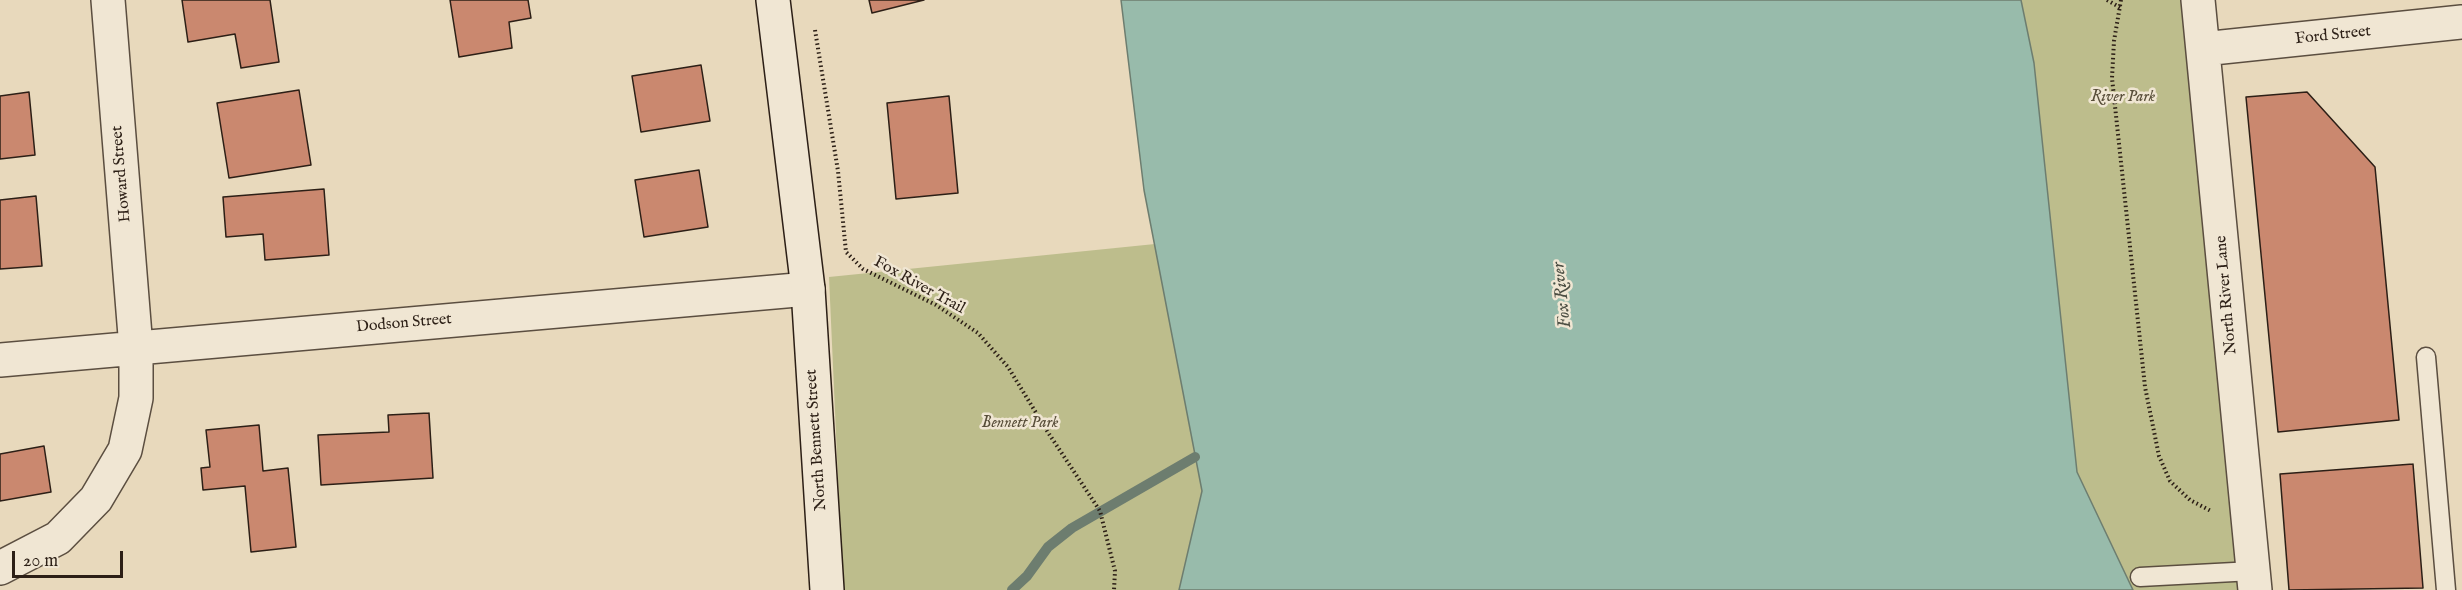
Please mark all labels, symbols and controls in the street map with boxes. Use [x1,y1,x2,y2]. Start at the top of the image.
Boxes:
street label: Ford Street [2294,22,2372,50]
park label: River Park [2091,88,2155,108]
street label: Howard Street [108,125,136,223]
street label: North River Lane [2212,235,2242,355]
street label: Fox River Trail [870,253,968,319]
water label: Fox River [1549,261,1577,329]
street label: Dodson Street [355,310,453,338]
street label: North Bennett Street [802,369,832,511]
park label: Bennett Park [982,414,1058,434]
scale bar [15,539,126,577]
text: 20 m [23,550,58,573]

